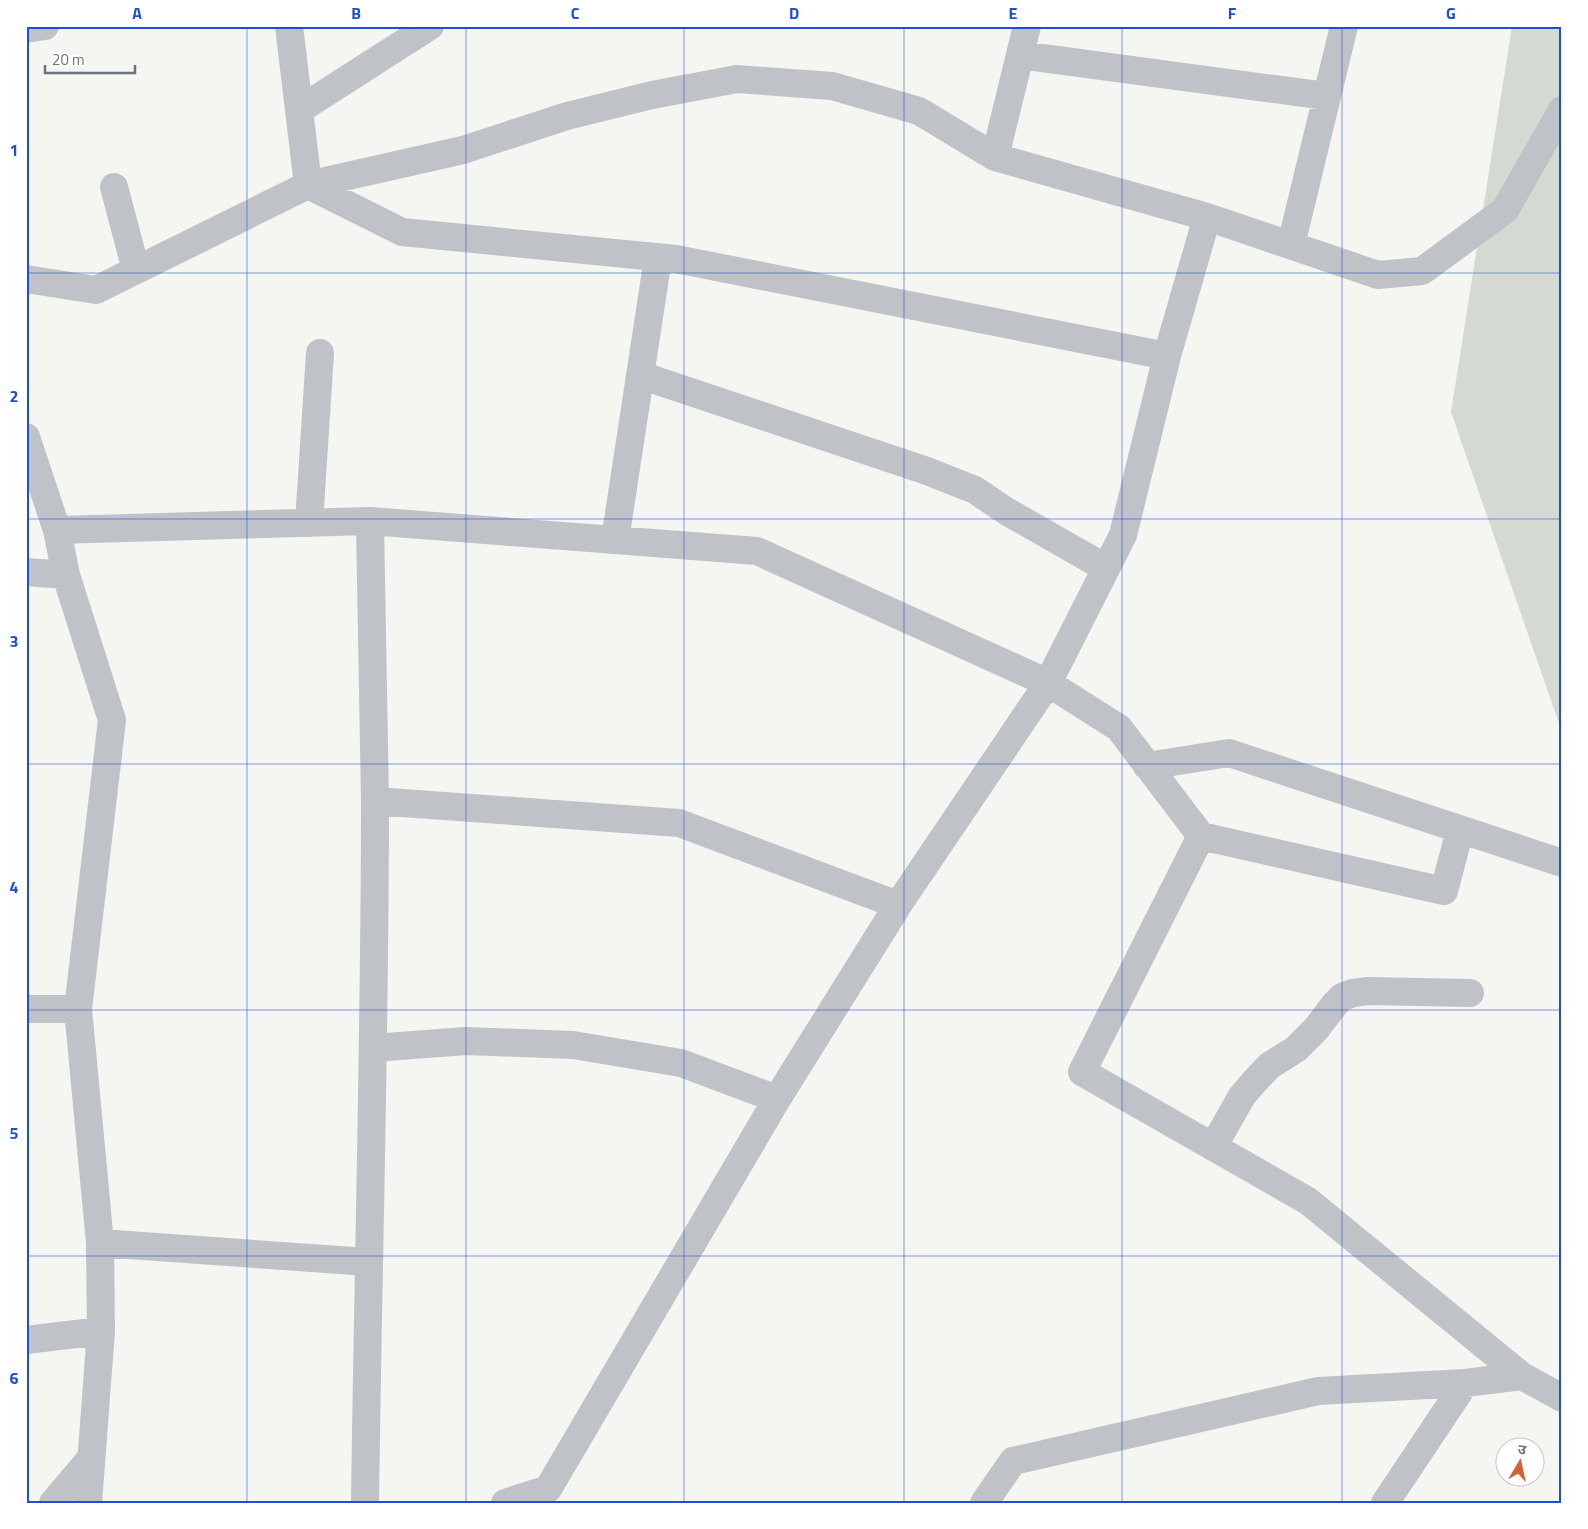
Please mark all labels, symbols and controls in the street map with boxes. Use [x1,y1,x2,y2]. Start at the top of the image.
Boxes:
text: A [132,1,142,25]
text: B [351,1,361,25]
text: C [571,1,580,25]
text: D [789,1,799,25]
text: E [1009,1,1018,25]
text: F [1228,1,1237,25]
text: G [1446,1,1456,25]
scale bar [45,42,135,74]
text: 20 m [52,48,85,71]
text: 1 [10,138,18,162]
text: 2 [10,384,18,408]
text: 3 [10,629,18,653]
text: 4 [10,875,19,899]
text: 5 [10,1121,19,1145]
text: 6 [10,1366,19,1390]
north arrow [1496,1436,1546,1486]
text: उ [1516,1438,1529,1460]

